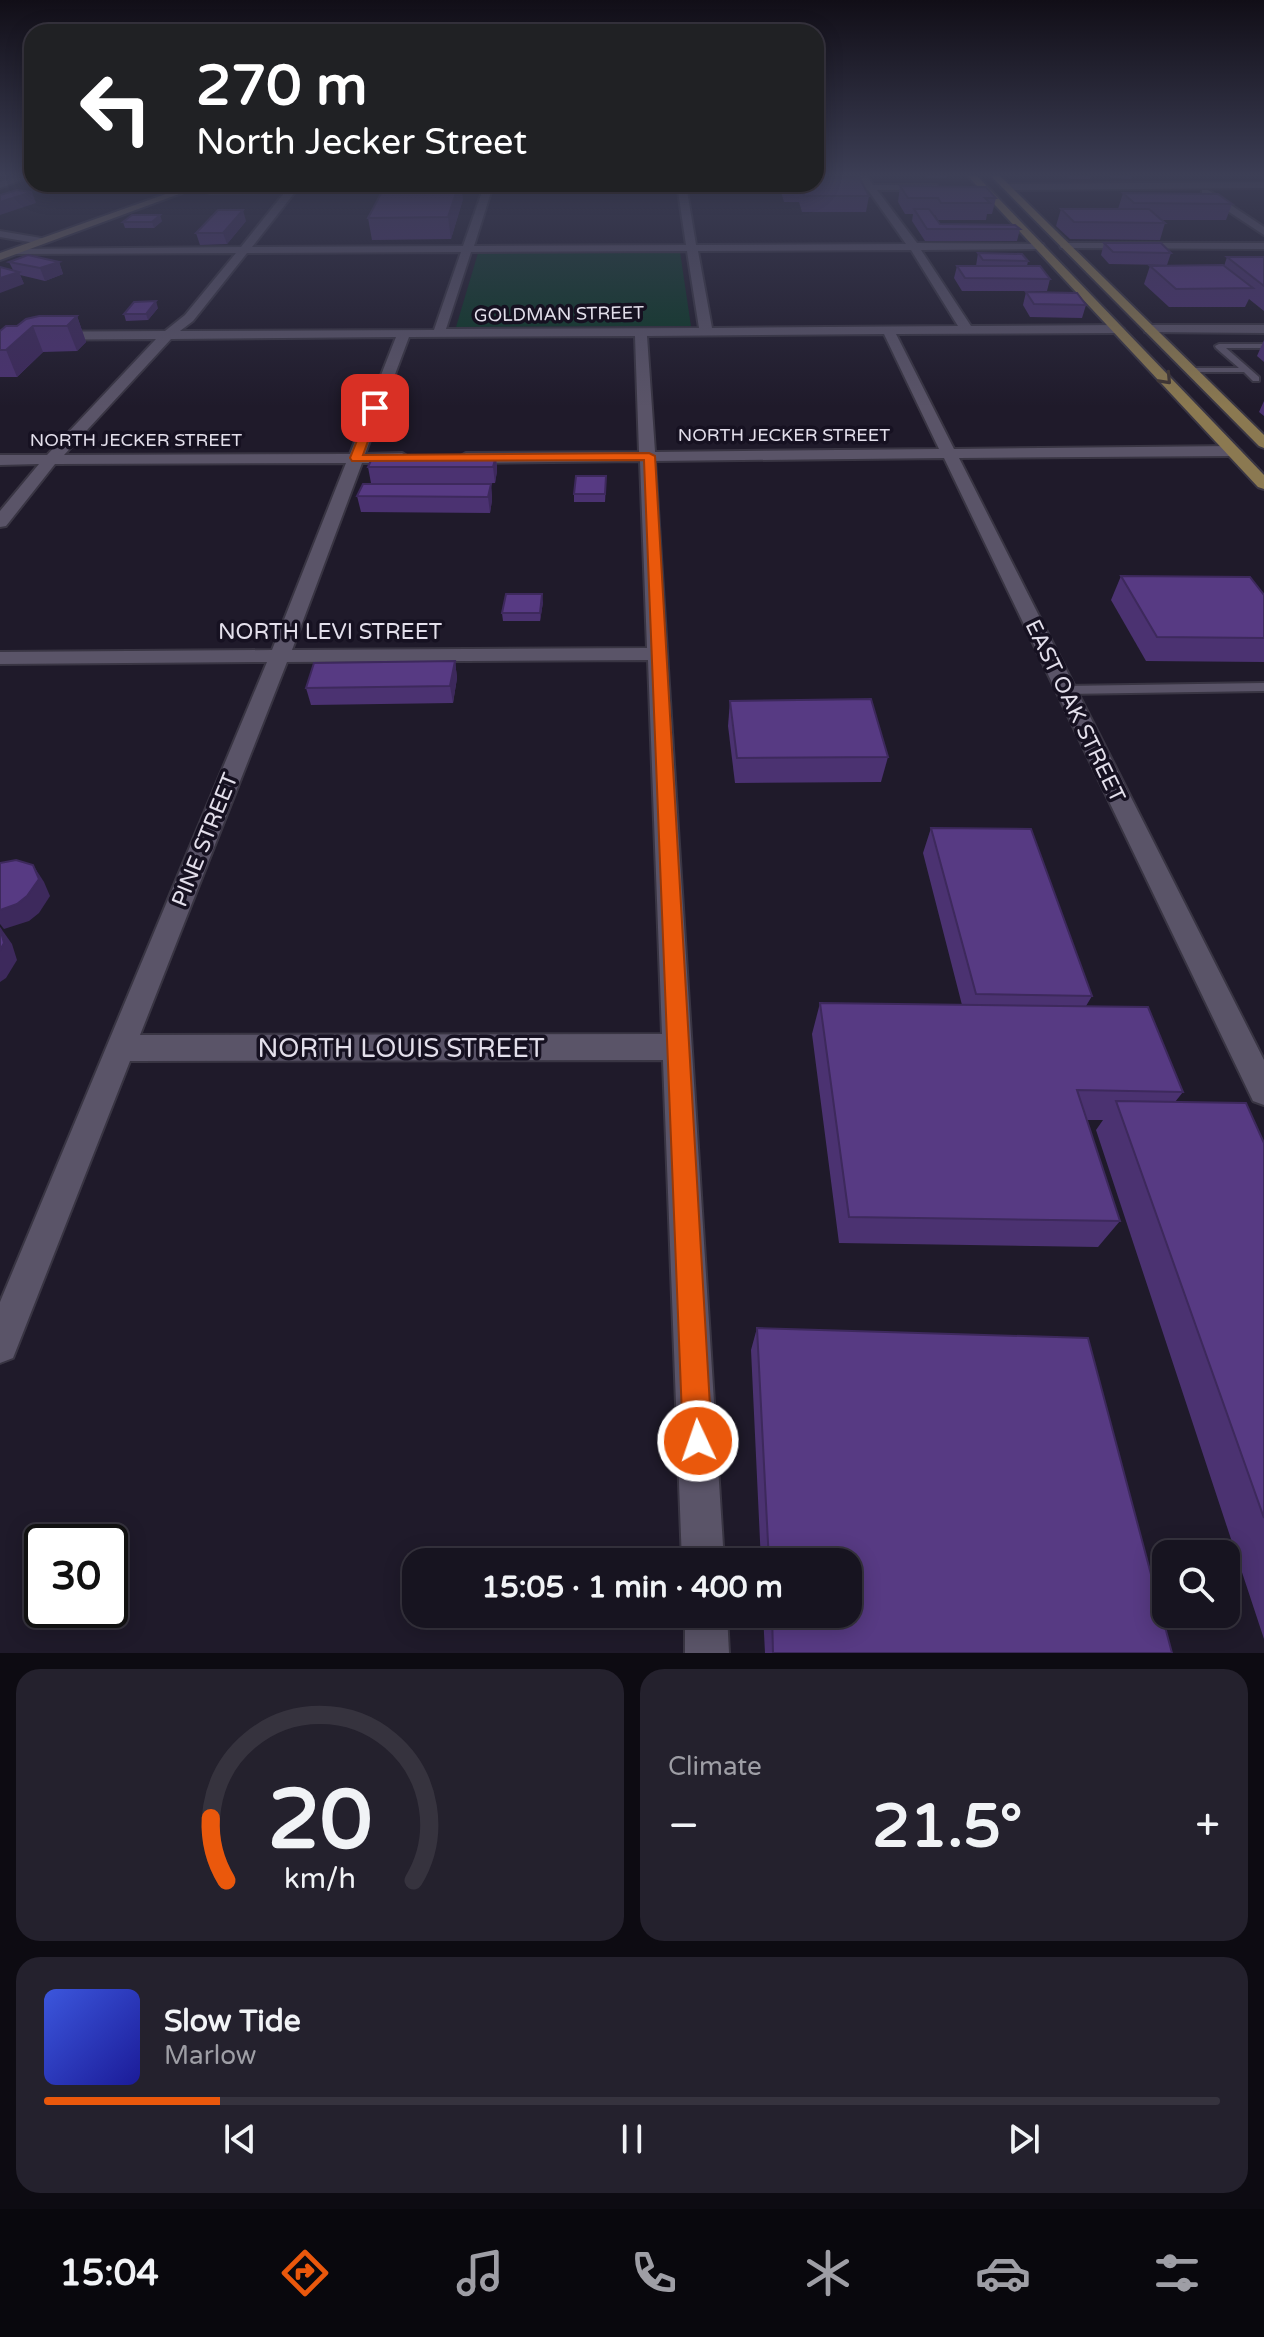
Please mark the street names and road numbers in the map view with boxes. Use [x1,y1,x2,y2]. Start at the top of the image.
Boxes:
street label: GOLDMAN STREET [474,302,644,326]
street label: NORTH JECKER STREET [678,424,890,446]
street label: NORTH JECKER STREET [30,429,242,451]
street label: EAST OAK STREET [1019,615,1131,807]
street label: NORTH LEVI STREET [218,619,443,645]
street label: PINE STREET [166,769,244,911]
street label: NORTH LOUIS STREET [257,1033,545,1064]

